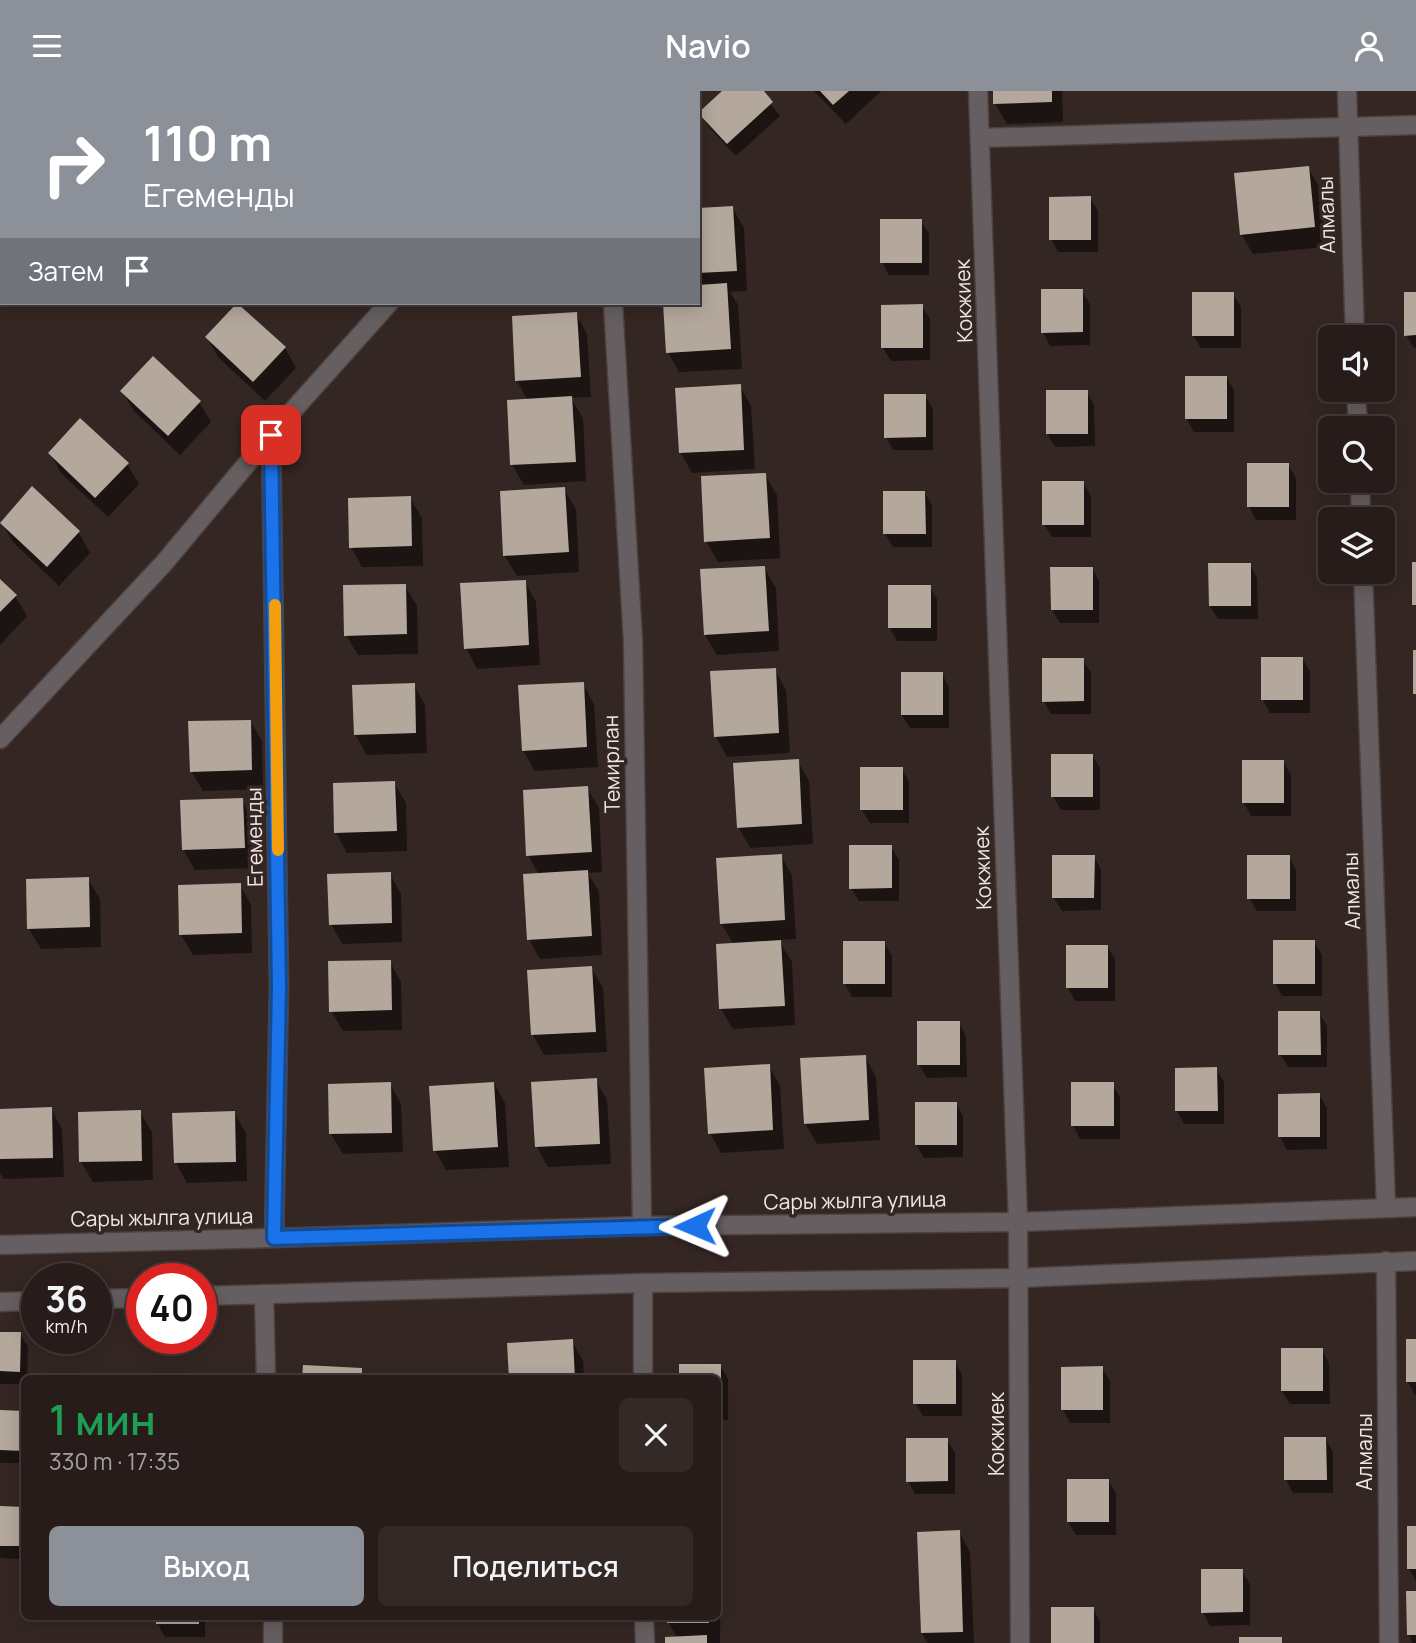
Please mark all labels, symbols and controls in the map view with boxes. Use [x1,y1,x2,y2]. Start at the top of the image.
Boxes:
text: Navio [665,24,751,68]
icon: menu [28,27,66,65]
icon: person [1350,27,1388,65]
text: 110 m [143,109,272,176]
icon: right [28,119,119,210]
text: Егеменды [143,173,295,217]
street label: Алмалы [1311,176,1341,254]
icon: arrive [118,252,156,290]
text: Затем [28,253,104,289]
street label: Кокжиек [948,258,978,343]
map controls [1318,325,1395,584]
button: sound [1318,325,1395,402]
pin [241,405,301,465]
icon: arrive [252,416,290,454]
button: search [1318,416,1395,493]
button: layers [1318,507,1395,584]
street label: Темирлан [596,715,626,813]
street label: Егеменды [239,787,269,887]
street label: Кокжиек [967,825,997,910]
street label: Алмалы [1336,852,1366,930]
street label: Сары жылга улица [763,1184,947,1216]
position arrow [658,1189,732,1263]
street label: Сары жылга улица [70,1201,254,1233]
speed limit sign: 40 [126,1263,217,1354]
text: 36 [45,1275,88,1323]
text: km/h [46,1314,87,1338]
text: 1 мин [49,1390,156,1448]
street label: Кокжиек [982,1392,1010,1476]
button: close [619,1398,693,1472]
street label: Алмалы [1350,1413,1378,1491]
text: 330 m · 17:35 [49,1445,180,1477]
button: Выход [49,1526,364,1606]
button: Поделиться [378,1526,693,1606]

